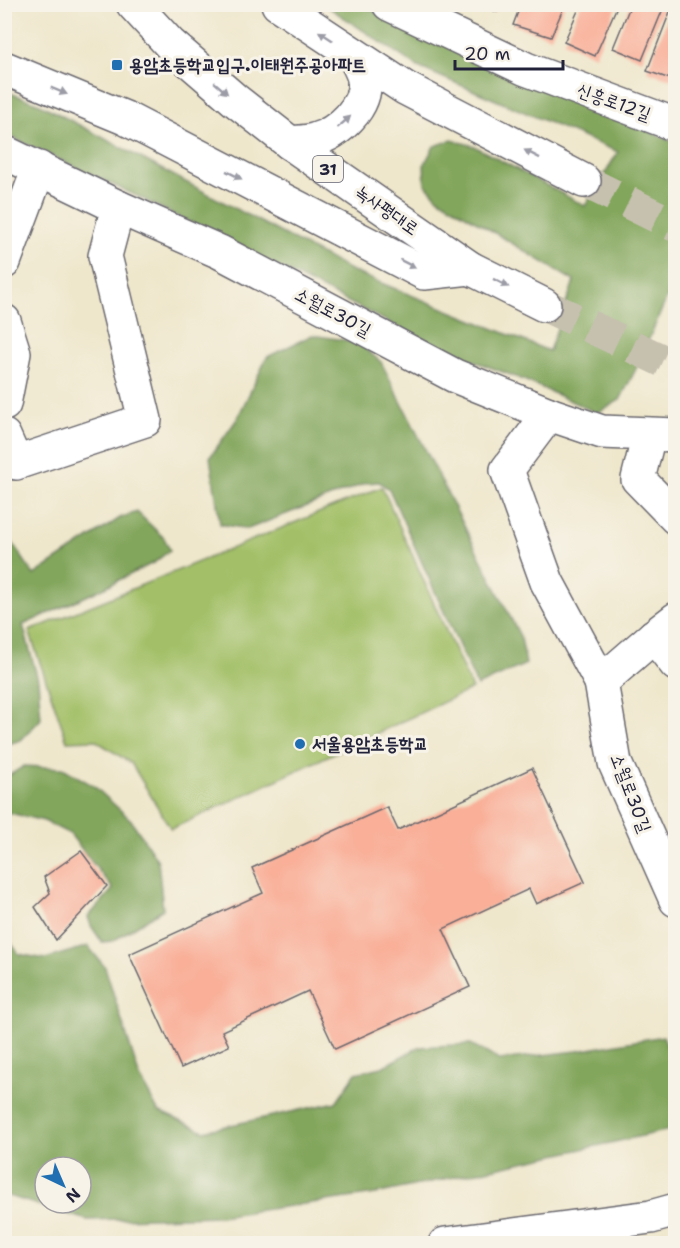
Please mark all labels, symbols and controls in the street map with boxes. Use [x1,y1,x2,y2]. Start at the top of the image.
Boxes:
one-way arrow [319,30,335,42]
scale bar [455,33,563,71]
text: 20 m [464,42,510,66]
place label: 용암초등학교입구.이태원주공아파트 [129,53,366,77]
marker: 용암초등학교입구.이태원주공아파트 [110,58,124,72]
street label: 신흥로12길 [574,78,655,127]
one-way arrow [213,81,228,94]
one-way arrow [50,86,68,96]
one-way arrow [336,115,351,129]
one-way arrow [523,149,540,159]
road number: 31 [313,156,343,182]
one-way arrow [226,170,243,179]
street label: 녹사평대로 [350,179,424,241]
one-way arrow [399,259,416,269]
one-way arrow [493,278,510,288]
street label: 소월로30길 [291,282,376,342]
place label: 서울용암초등학교 [312,732,428,756]
marker: 서울용암초등학교 [293,737,307,751]
street label: 소월로30길 [605,750,657,836]
north arrow [33,1155,93,1215]
text: N [61,1183,85,1207]

